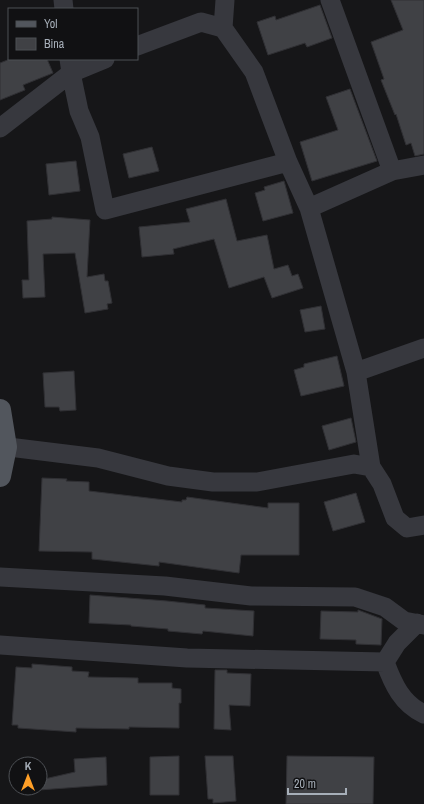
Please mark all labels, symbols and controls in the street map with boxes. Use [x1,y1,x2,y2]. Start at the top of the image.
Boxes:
legend [8,8,138,60]
text: Yol [44,16,57,32]
text: Bina [44,36,65,52]
north arrow [8,756,48,796]
text: K [25,759,32,773]
scale bar [288,770,346,796]
text: 20 m [294,776,316,792]

